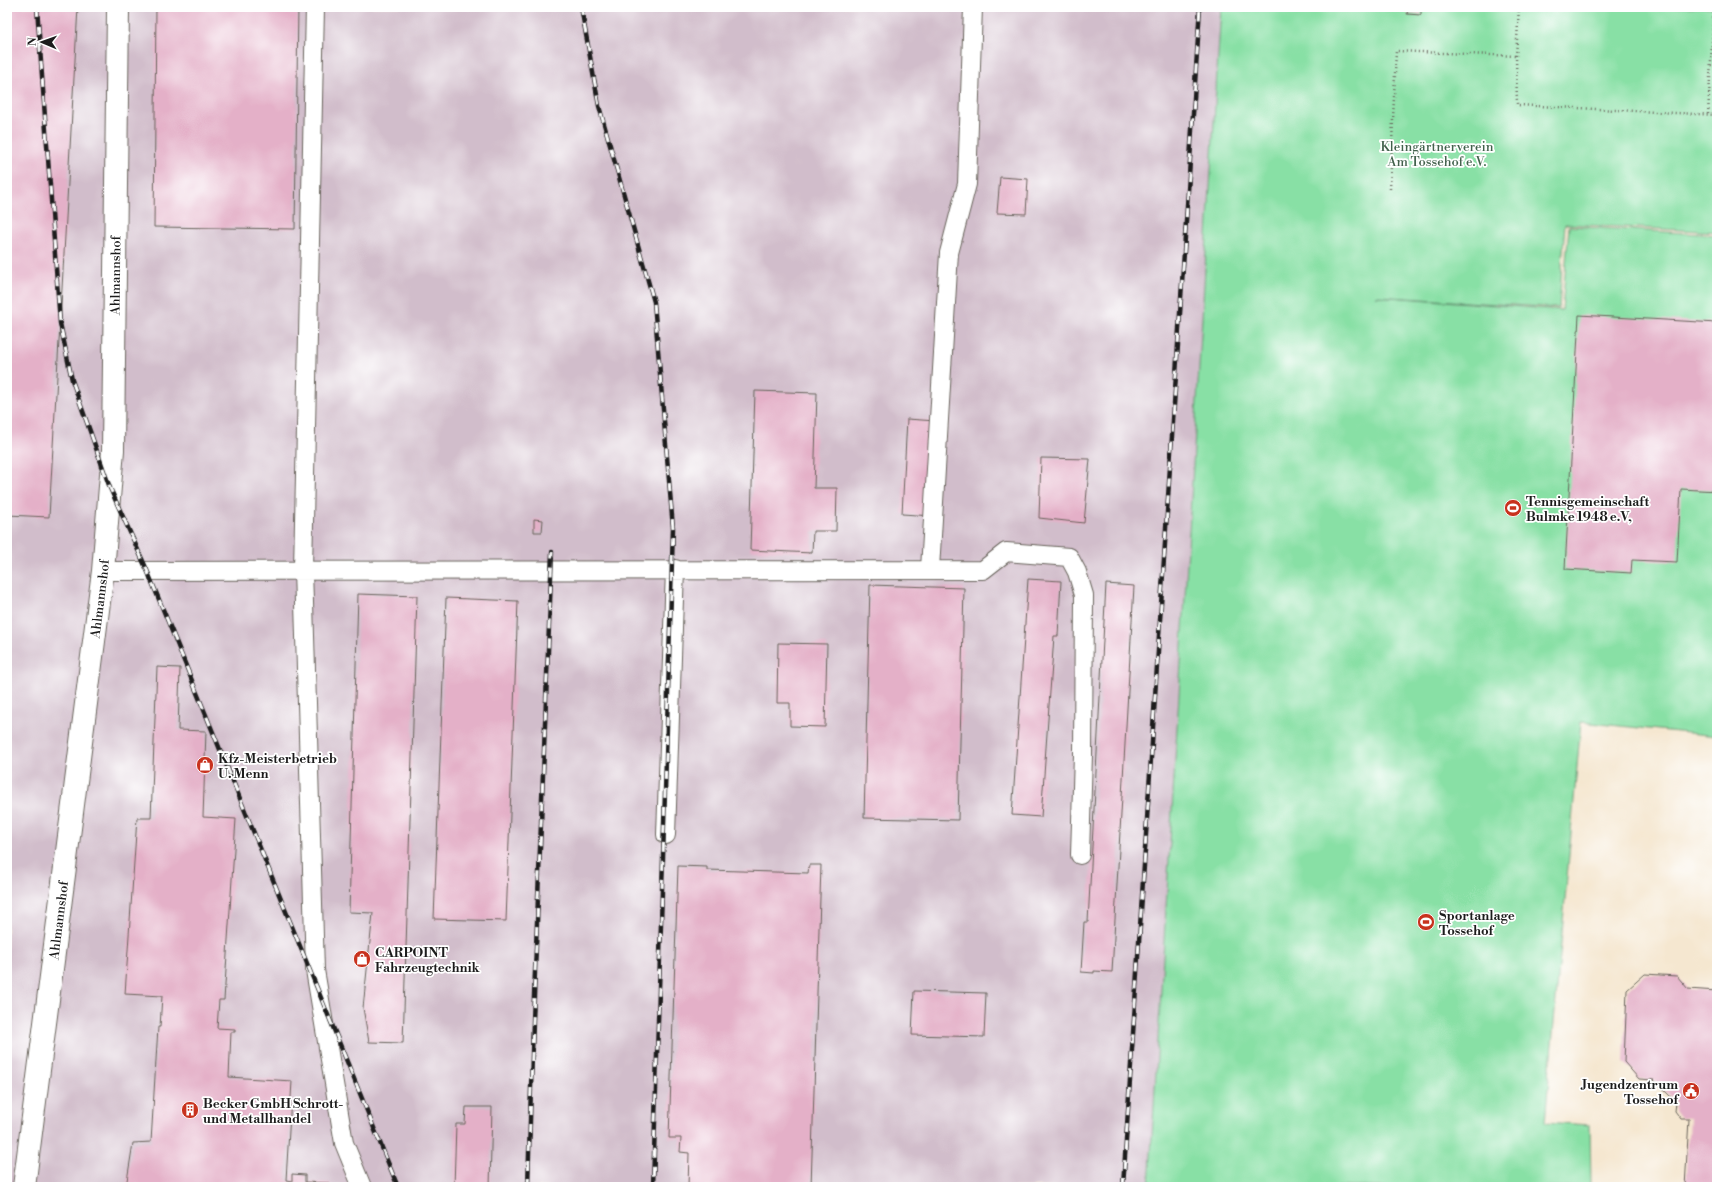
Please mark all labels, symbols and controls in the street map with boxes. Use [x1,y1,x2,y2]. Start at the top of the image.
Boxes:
north arrow [22,22,62,62]
text: N [26,37,40,46]
park label: Kleingärtnerverein Am Tossehof e.V. [1380,139,1494,170]
street label: Ahlmannshof [108,234,124,316]
place label: Tennisgemeinschaft Bulmke 1948 e.V, [1526,494,1649,525]
sports icon: Tennisgemeinschaft Bulmke 1948 e.V, [1503,498,1523,518]
street label: Ahlmannshof [87,558,113,640]
place label: Kfz-Meisterbetrieb U. Menn [218,751,337,782]
shop icon: Kfz-Meisterbetrieb U. Menn [195,755,215,775]
street label: Ahlmannshof [46,879,72,962]
place label: Sportanlage Tossehof [1439,908,1515,939]
sports icon: Sportanlage Tossehof [1416,912,1436,932]
place label: CARPOINT Fahrzeugtechnik [375,945,481,976]
shop icon: CARPOINT Fahrzeugtechnik [352,949,372,969]
place label: Jugendzentrum Tossehof [1580,1077,1679,1108]
public building icon: Jugendzentrum Tossehof [1681,1081,1701,1101]
place label: Becker GmbH Schrott- und Metallhandel [203,1096,343,1127]
building icon: Becker GmbH Schrott- und Metallhandel [180,1100,200,1120]

